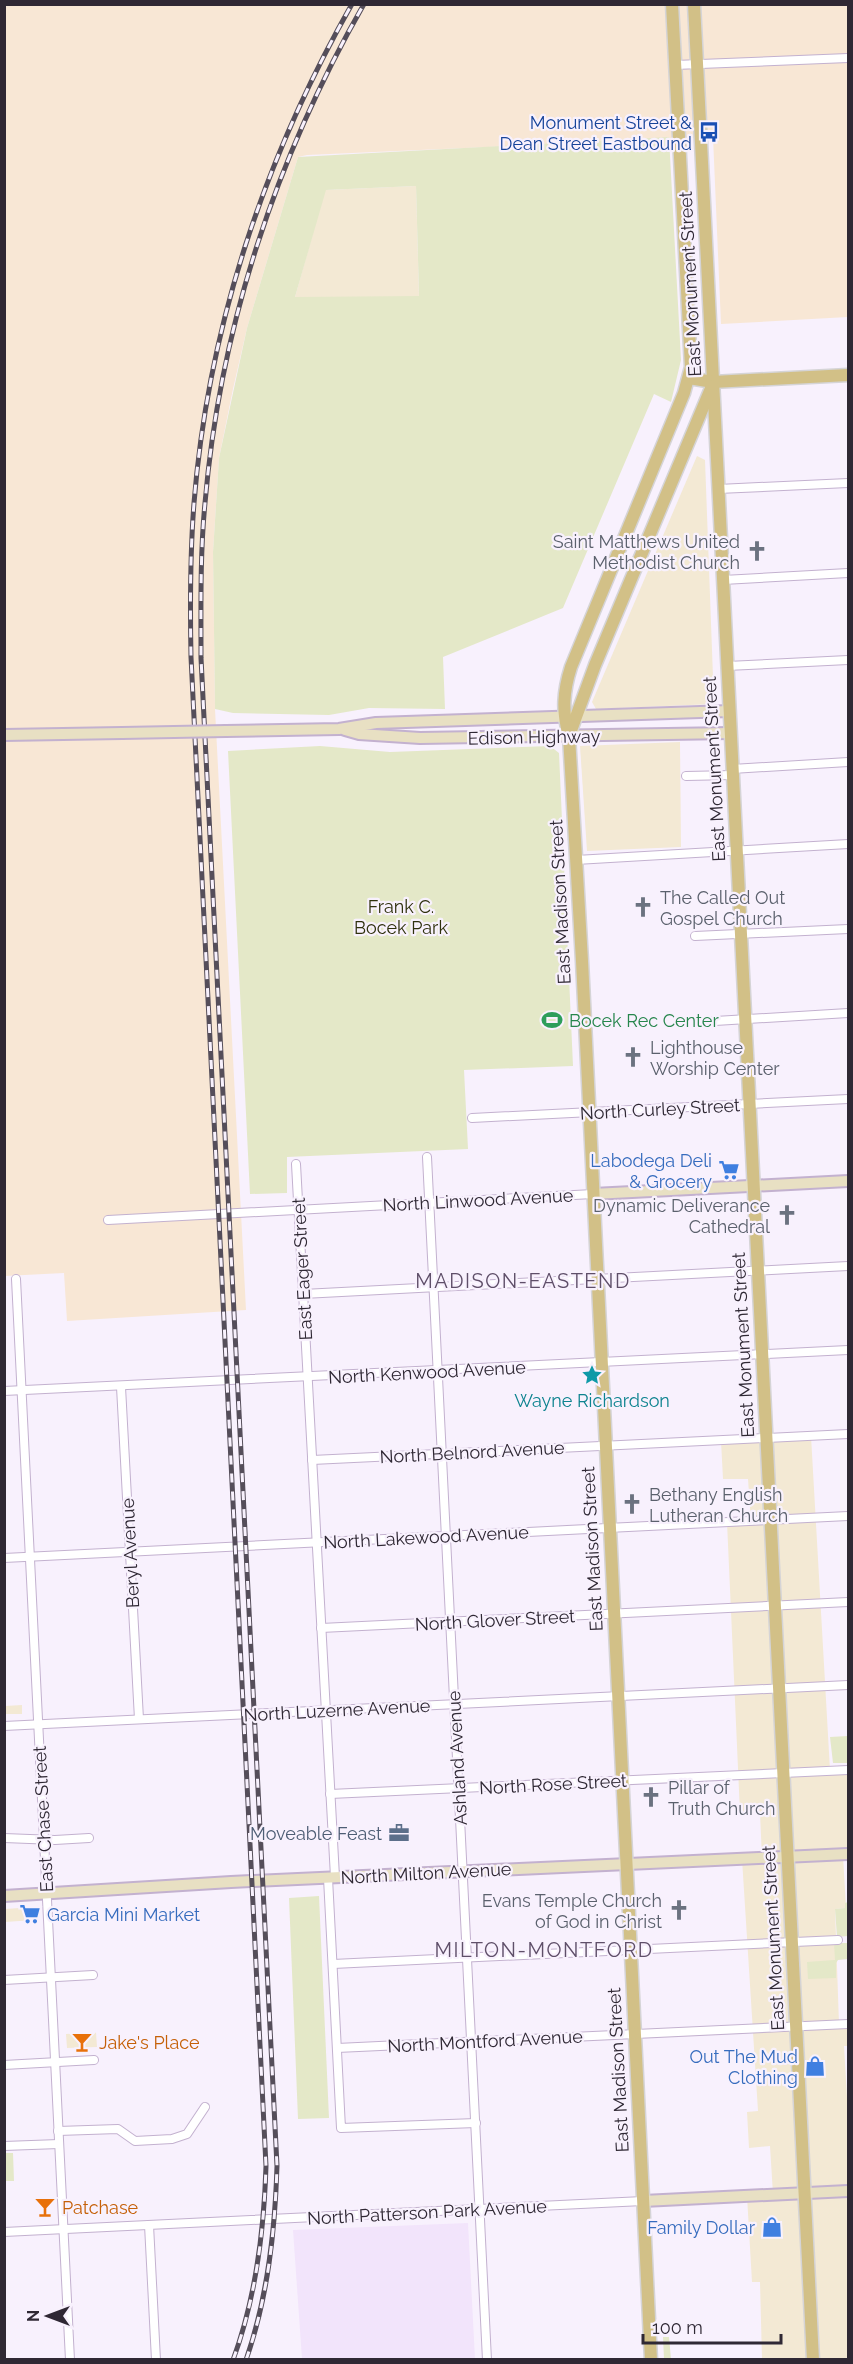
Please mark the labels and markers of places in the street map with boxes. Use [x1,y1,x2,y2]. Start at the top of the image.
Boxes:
place label: Monument Street & Dean Street Eastbound [500,112,692,154]
bus stop icon: Monument Street & Dean Street Eastbound [697,120,721,144]
place label: Saint Matthews United Methodist Church [553,531,740,573]
church icon: Saint Matthews United Methodist Church [745,539,769,563]
place label: The Called Out Gospel Church [660,887,785,929]
church icon: The Called Out Gospel Church [631,895,655,919]
sports icon: Bocek Rec Center [540,1008,564,1032]
place label: Bocek Rec Center [569,1010,719,1031]
place label: Lighthouse Worship Center [650,1037,780,1079]
church icon: Lighthouse Worship Center [621,1045,645,1069]
place label: Labodega Deli & Grocery [590,1150,712,1192]
supermarket icon: Labodega Deli & Grocery [717,1158,741,1182]
place label: Dynamic Deliverance Cathedral [593,1195,770,1237]
church icon: Dynamic Deliverance Cathedral [775,1203,799,1227]
place icon: Wayne Richardson [580,1363,604,1387]
place label: Wayne Richardson [514,1390,670,1411]
place label: Bethany English Lutheran Church [649,1484,788,1526]
church icon: Bethany English Lutheran Church [620,1492,644,1516]
place label: Pillar of Truth Church [668,1777,775,1819]
church icon: Pillar of Truth Church [639,1785,663,1809]
office icon: Moveable Feast [387,1821,411,1845]
place label: Moveable Feast [250,1823,382,1844]
place label: Evans Temple Church of God in Christ [482,1890,662,1932]
church icon: Evans Temple Church of God in Christ [667,1898,691,1922]
supermarket icon: Garcia Mini Market [18,1902,42,1926]
place label: Garcia Mini Market [47,1904,200,1925]
bar icon: Jake's Place [70,2030,94,2054]
place label: Jake's Place [99,2032,200,2053]
place label: Out The Mud Clothing [689,2046,798,2088]
shop icon: Out The Mud Clothing [803,2054,827,2078]
bar icon: Patchase [33,2195,57,2219]
place label: Patchase [62,2197,139,2218]
shop icon: Family Dollar [760,2215,784,2239]
place label: Family Dollar [647,2217,756,2238]

